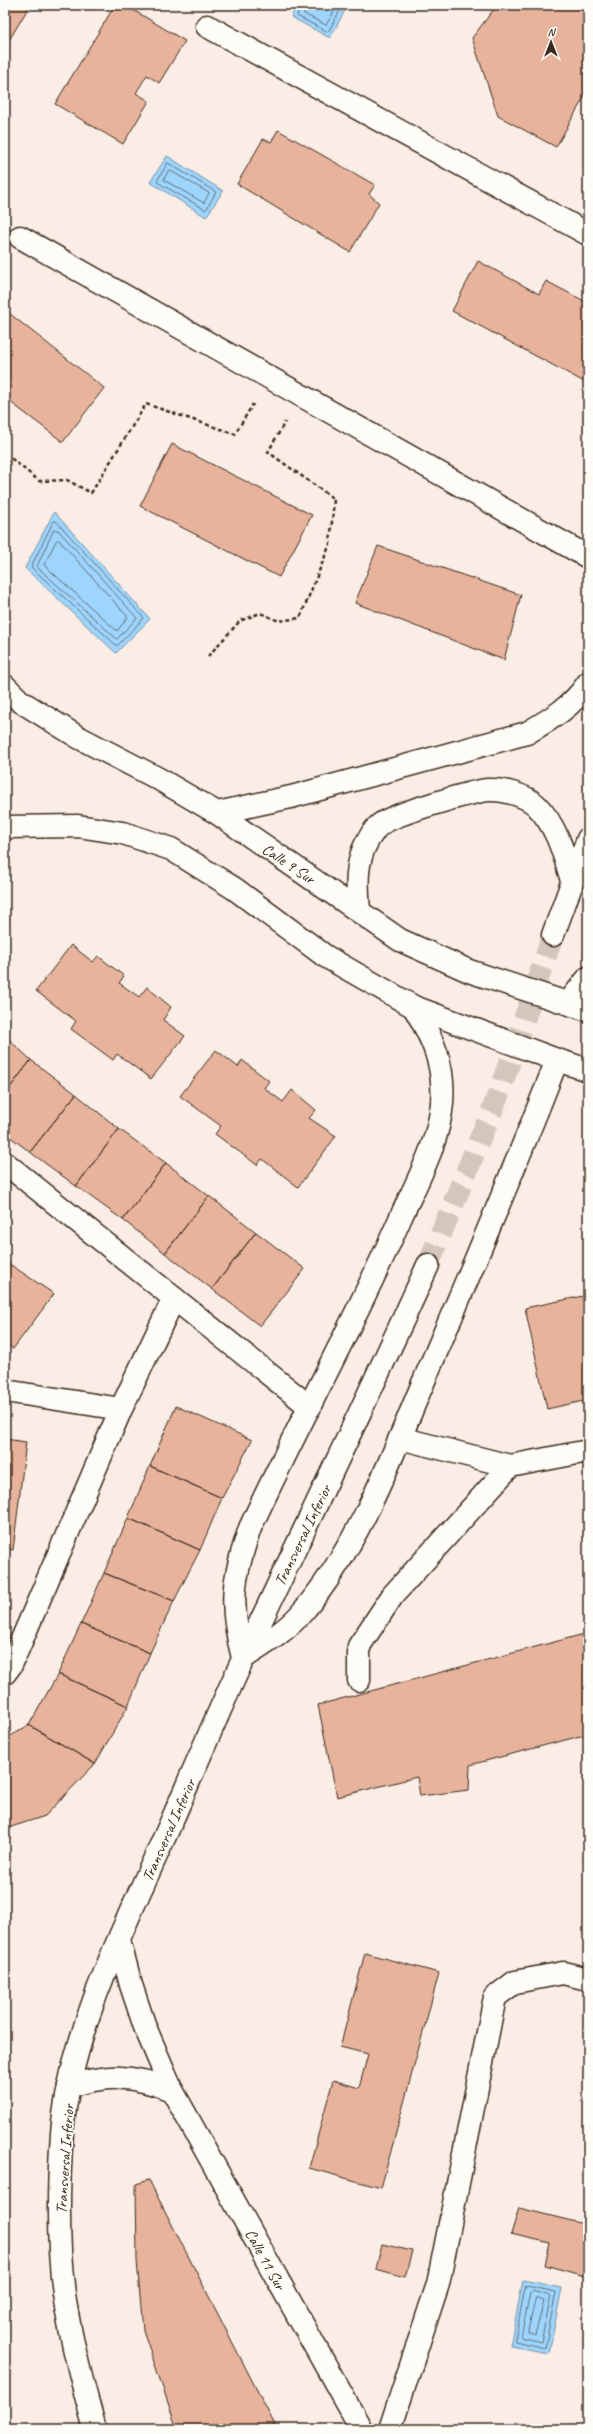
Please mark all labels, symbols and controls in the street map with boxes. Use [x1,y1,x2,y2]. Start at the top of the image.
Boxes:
north arrow [531,22,571,62]
text: N [548,25,557,39]
street label: Calle 9 Sur [258,839,320,890]
street label: Transversal Inferior [270,1481,337,1589]
street label: Transversal Inferior [137,1775,201,1885]
street label: Transversal Inferior [51,2102,79,2215]
street label: Calle 11 Sur [240,2226,291,2295]

